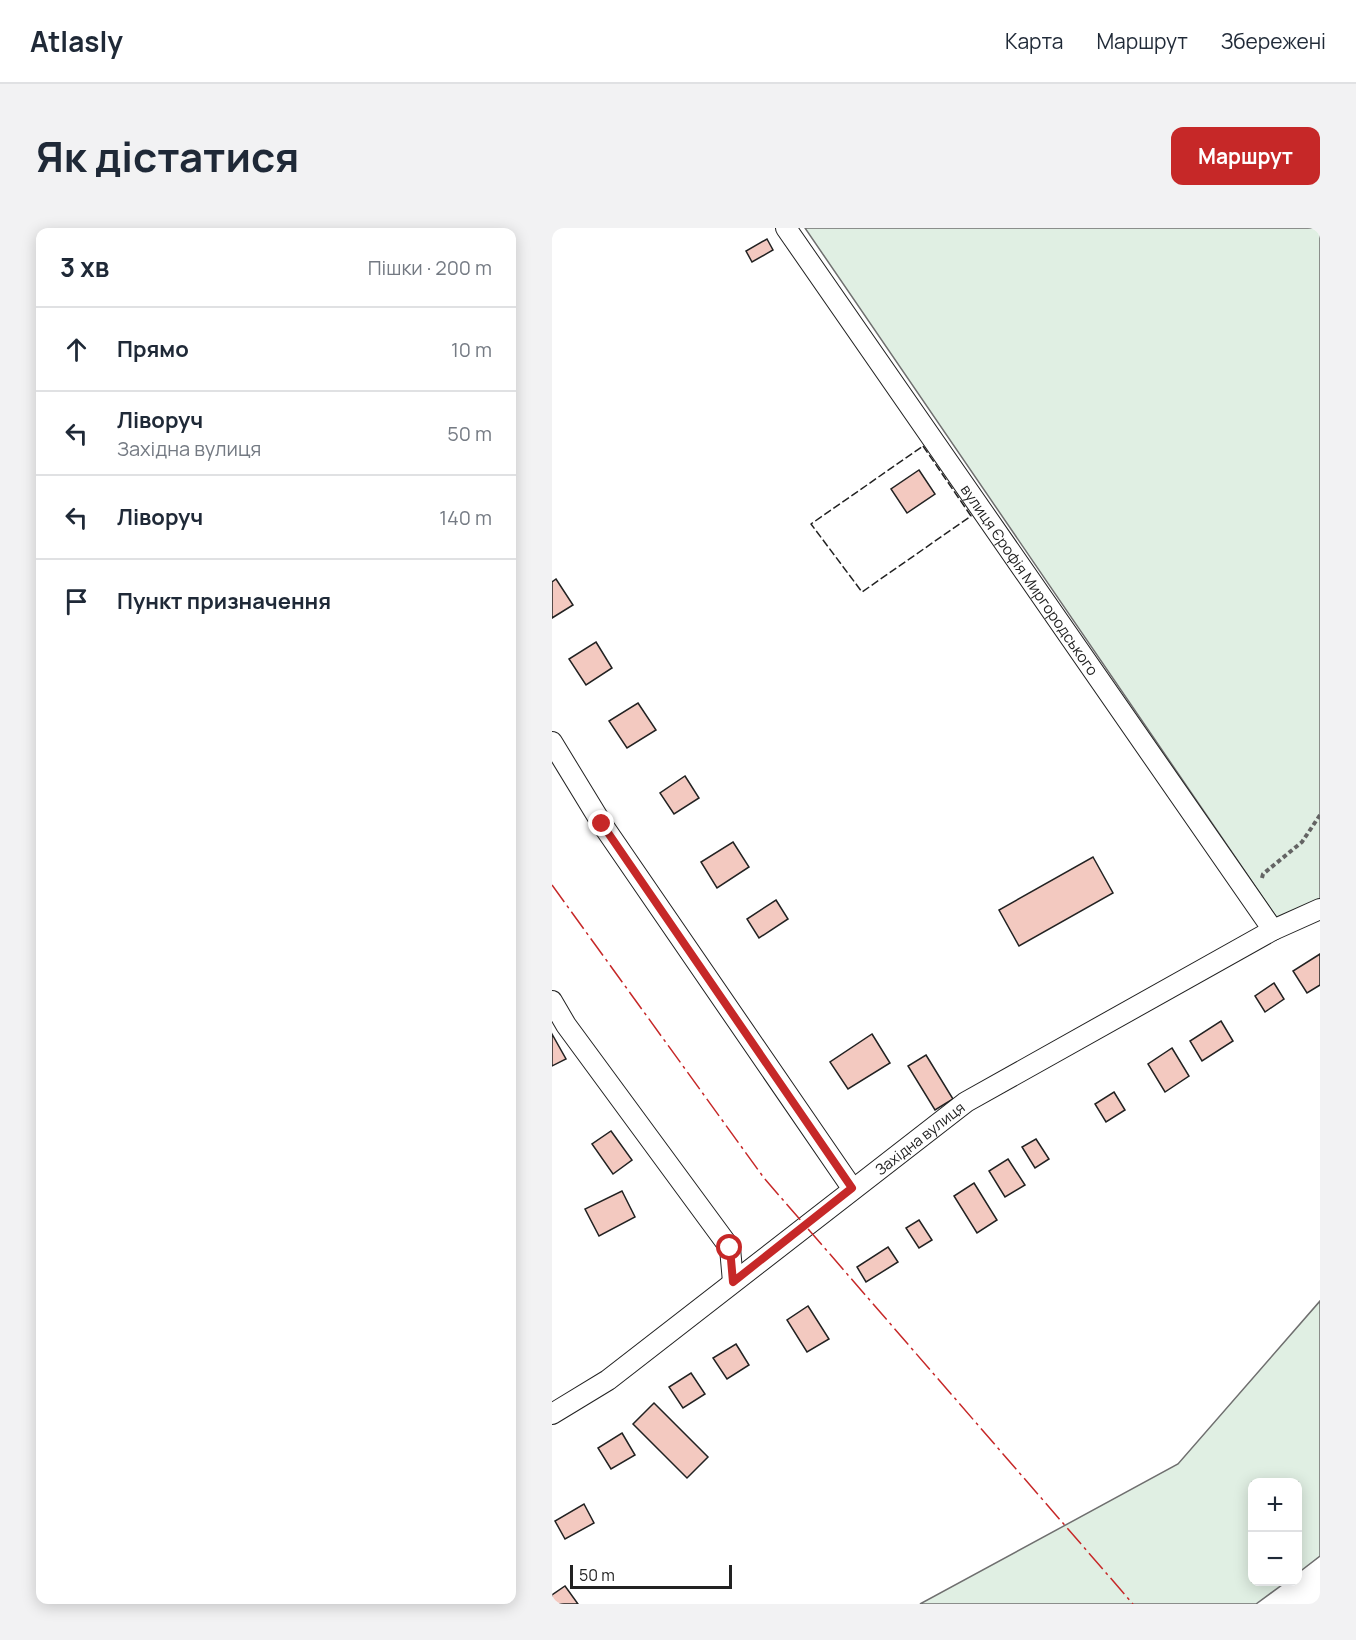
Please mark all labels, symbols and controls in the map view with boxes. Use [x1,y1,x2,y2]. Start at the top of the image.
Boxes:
text: Atlasly [30,22,123,60]
text: Карта [1005,27,1063,55]
text: Маршрут [1096,27,1188,55]
text: Збережені [1221,27,1326,55]
text: Як дістатися [36,127,299,185]
button: Маршрут [1171,127,1320,185]
text: 3 хв [60,249,109,285]
text: Пішки · 200 m [368,254,492,281]
icon: ahead [60,333,93,366]
text: Прямо [117,334,189,364]
text: 10 m [451,336,492,363]
text: Ліворуч [117,405,203,435]
icon: left [60,417,93,450]
text: 50 m [447,420,492,447]
text: Західна вулиця [117,435,261,462]
street label: вулиця Єрофія Миргородського [956,480,1104,680]
icon: left [60,501,93,534]
text: Ліворуч [117,502,203,532]
text: 140 m [439,504,492,531]
icon: arrive [60,585,93,618]
text: Пункт призначення [117,586,331,616]
route end [588,810,614,836]
street label: Західна вулиця [870,1097,969,1180]
route start [716,1234,742,1260]
map controls [1248,1478,1302,1586]
button: + [1248,1478,1302,1532]
button: − [1248,1532,1302,1586]
scale bar [570,1562,732,1590]
text: 50 m [579,1564,615,1586]

